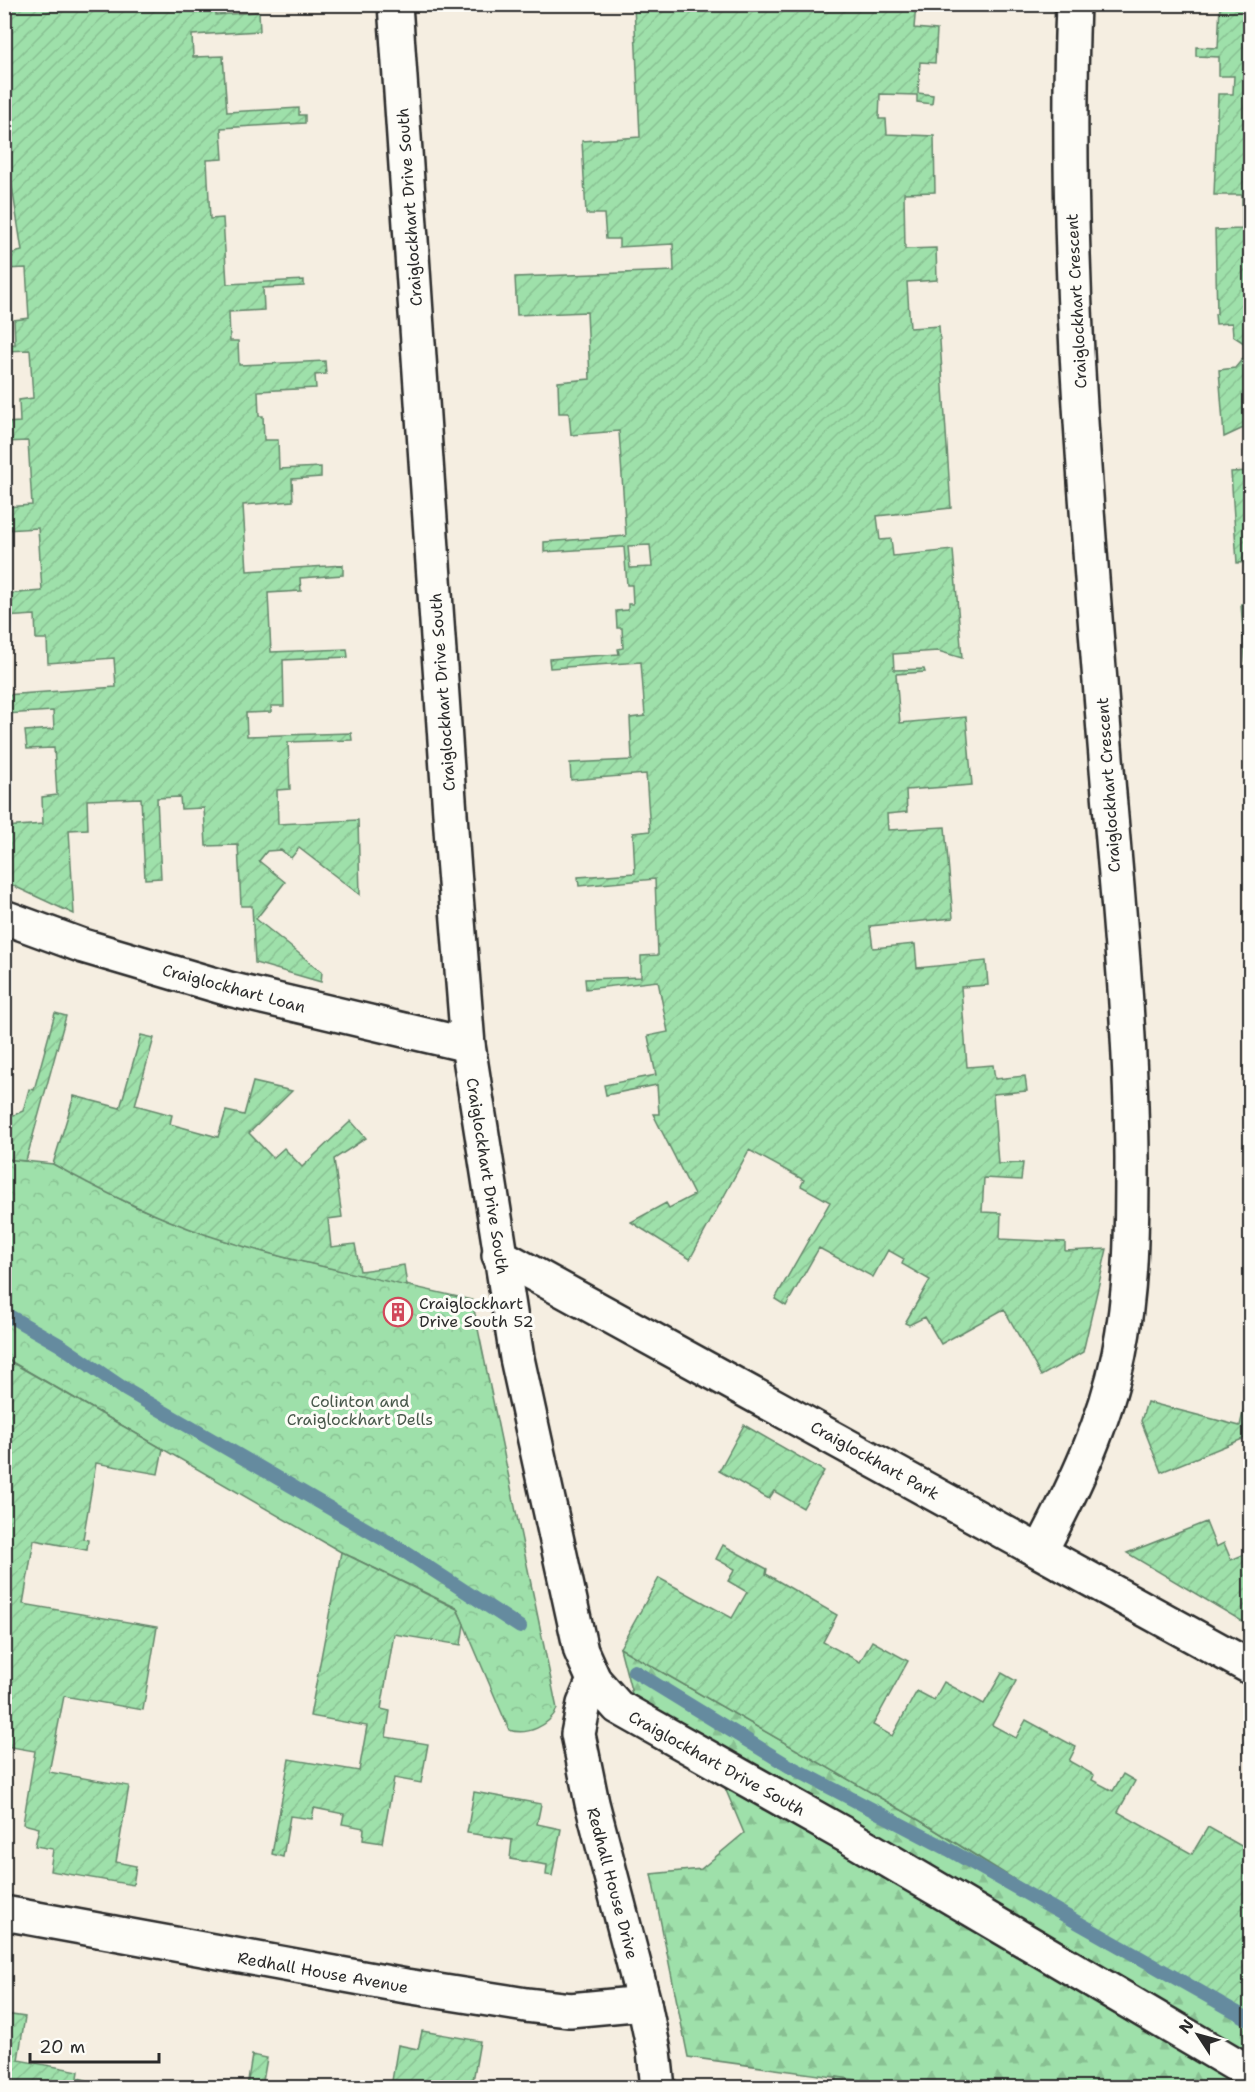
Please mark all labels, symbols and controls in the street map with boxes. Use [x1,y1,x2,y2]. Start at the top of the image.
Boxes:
street label: Craiglockhart Drive South [392,107,427,307]
street label: Craiglockhart Crescent [1061,213,1092,389]
street label: Craiglockhart Drive South [425,592,460,792]
street label: Craiglockhart Crescent [1092,697,1125,873]
street label: Craiglockhart Loan [160,959,308,1018]
street label: Craiglockhart Drive South [462,1076,513,1276]
place label: Craiglockhart Drive South 52 [419,1293,534,1332]
building icon: Craiglockhart Drive South 52 [382,1296,414,1328]
park label: Colinton and Craiglockhart Dells [287,1391,433,1430]
street label: Craiglockhart Park [807,1416,943,1505]
street label: Craiglockhart Drive South [625,1706,809,1821]
street label: Redhall House Drive [582,1805,643,1961]
street label: Redhall House Avenue [236,1947,410,1998]
north arrow [1168,2005,1228,2065]
text: N [1174,2015,1198,2038]
scale bar [30,2026,159,2064]
text: 20 m [39,2035,85,2059]

